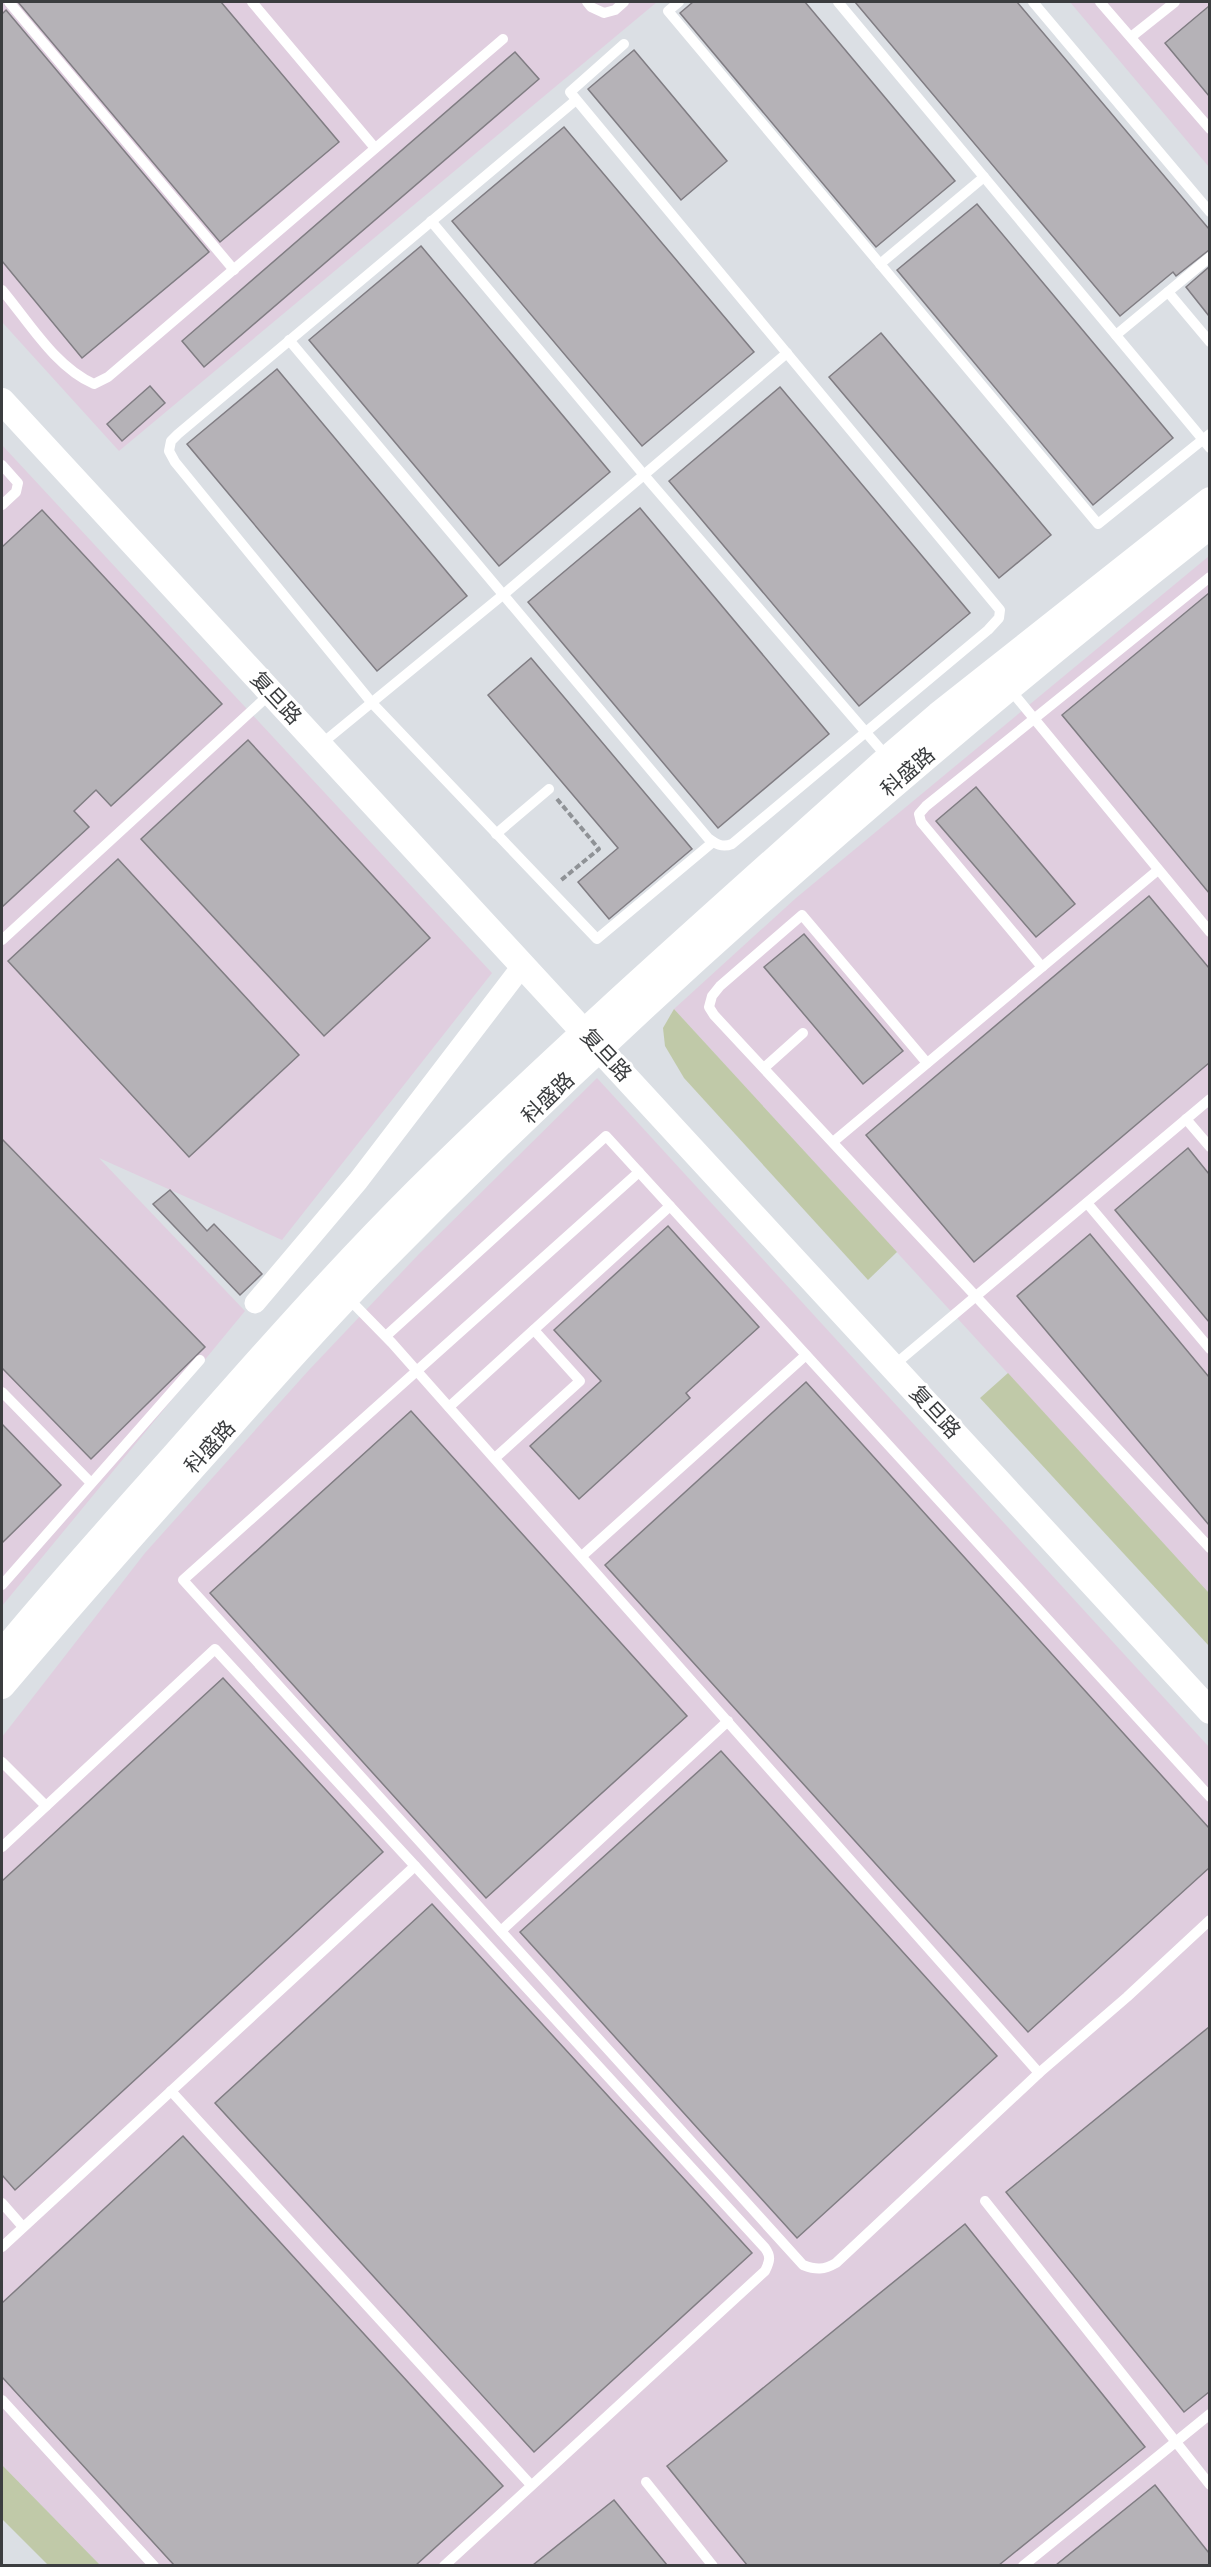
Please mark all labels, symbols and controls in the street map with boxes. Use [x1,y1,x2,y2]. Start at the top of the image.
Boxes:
street label: 复旦路 [242,665,308,733]
street label: 科盛路 [874,740,943,805]
street label: 复旦路 [572,1022,638,1090]
street label: 科盛路 [515,1065,582,1132]
street label: 复旦路 [901,1379,967,1447]
street label: 科盛路 [178,1414,244,1482]

